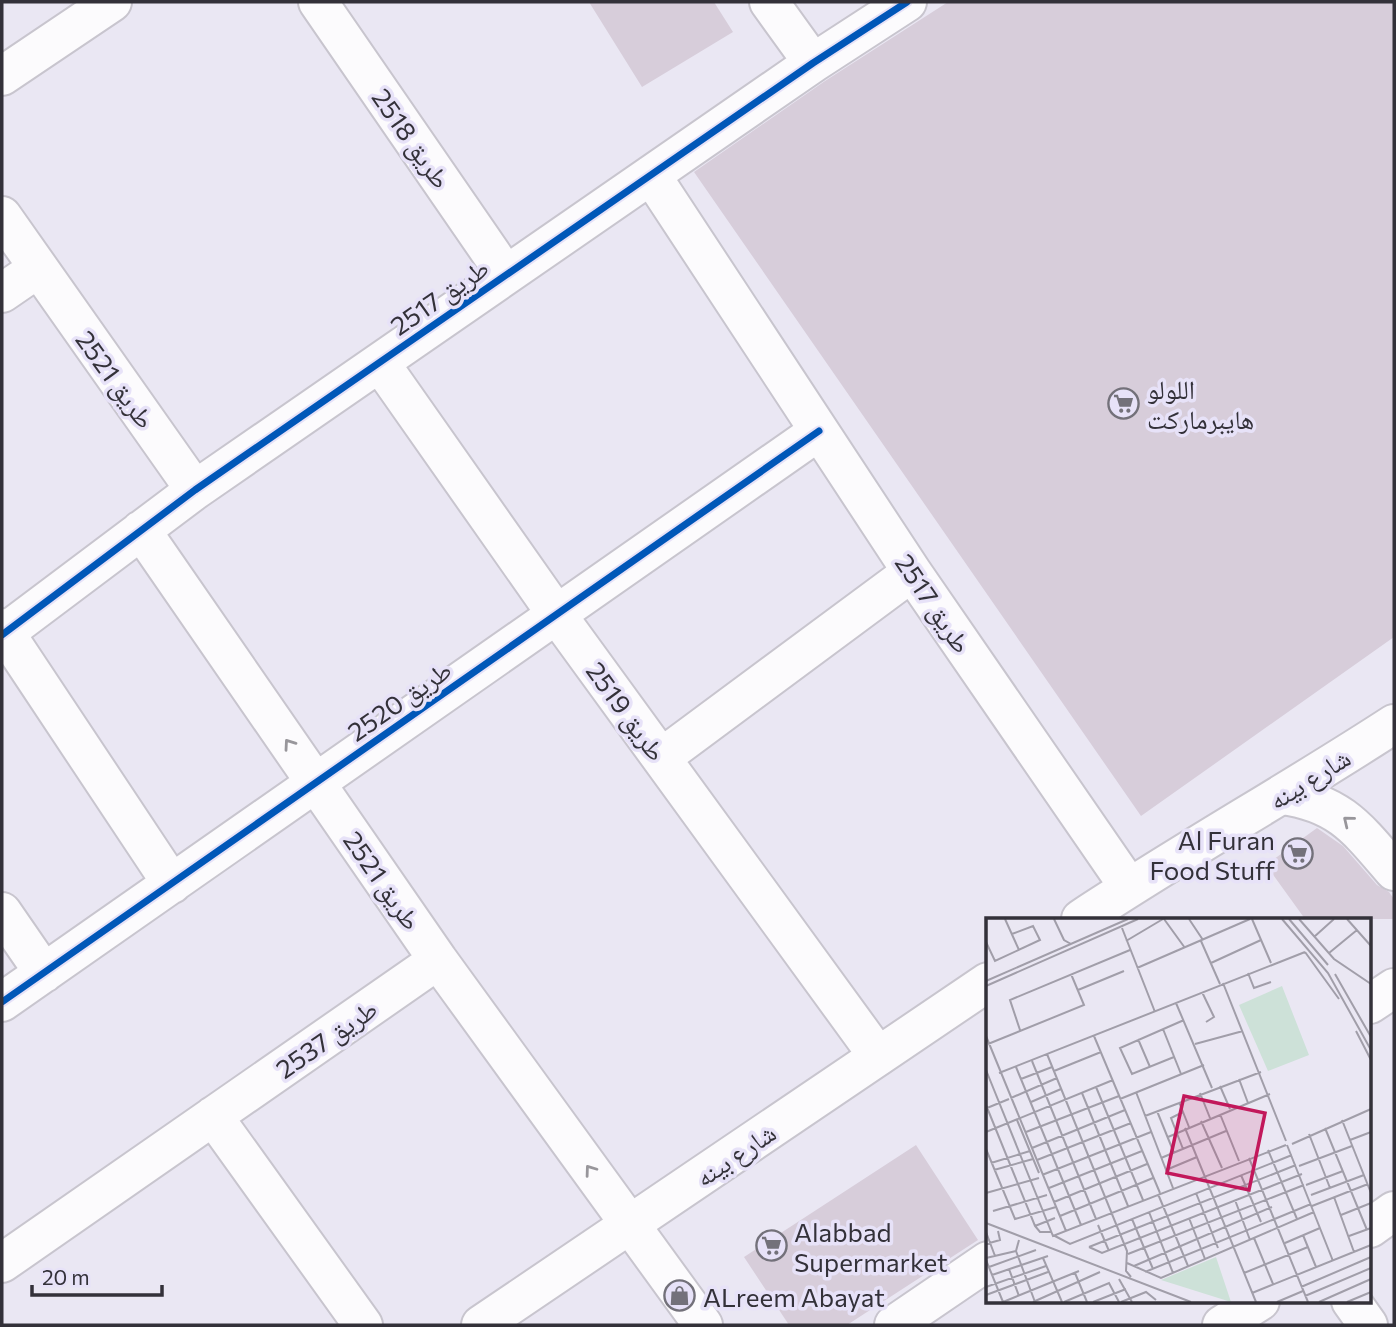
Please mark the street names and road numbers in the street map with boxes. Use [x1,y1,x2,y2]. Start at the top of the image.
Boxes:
street label: طريق 2518 [365,82,458,195]
street label: طريق 2517 [384,251,495,343]
street label: طريق 2521 [69,324,162,435]
street label: طريق 2517 [888,548,978,659]
street label: طريق 2520 [341,653,458,748]
street label: طريق 2519 [579,656,673,768]
street label: شارع بينه [1263,741,1357,817]
street label: طريق 2521 [336,825,428,936]
street label: طريق 2537 [270,992,384,1086]
street label: شارع بينه [689,1116,782,1194]

